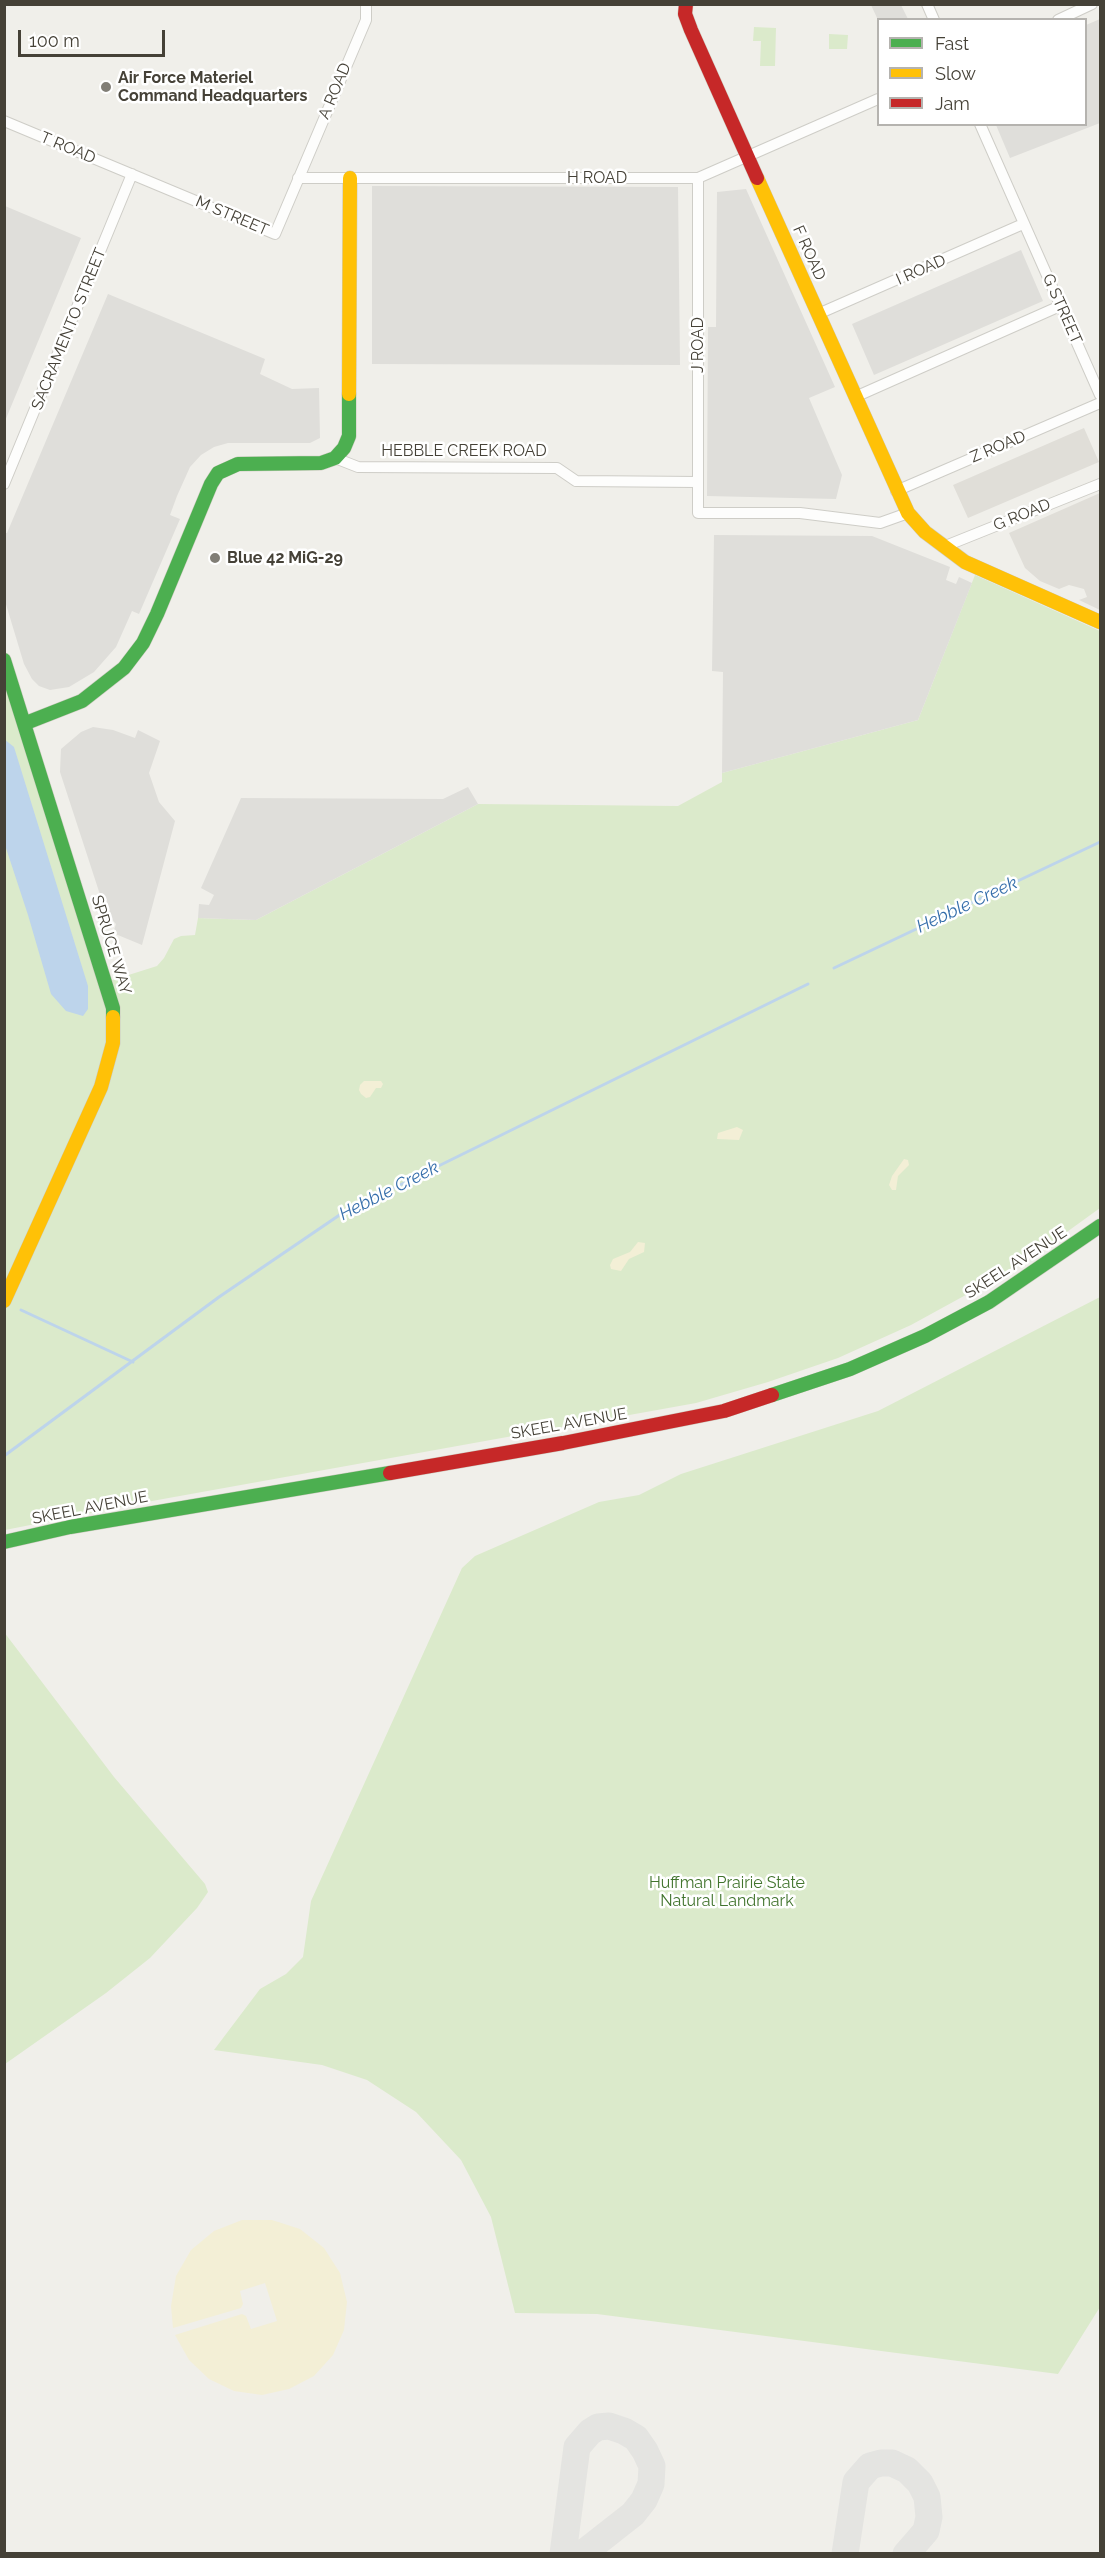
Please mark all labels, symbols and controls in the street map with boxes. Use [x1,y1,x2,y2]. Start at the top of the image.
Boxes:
scale bar [21,18,168,56]
legend [877,18,1087,126]
text: 100 m [29,30,80,51]
text: Fast [935,33,969,54]
street label: A ROAD [315,60,355,122]
text: Slow [935,63,976,84]
place label: Air Force Materiel Command Headquarters [118,68,307,106]
marker: Air Force Materiel Command Headquarters [99,80,113,94]
text: Jam [935,93,970,114]
street label: T ROAD [37,128,99,168]
street label: H ROAD [567,168,627,188]
street label: M STREET [193,192,271,240]
street label: F ROAD [788,223,830,283]
street label: SACRAMENTO STREET [28,245,110,413]
street label: I ROAD [893,251,949,289]
street label: G STREET [1038,271,1086,347]
street label: J ROAD [688,317,708,373]
street label: Z ROAD [967,427,1029,467]
street label: HEBBLE CREEK ROAD [381,441,547,461]
street label: G ROAD [991,495,1053,535]
place label: Blue 42 MiG-29 [227,548,343,568]
marker: Blue 42 MiG-29 [208,551,222,565]
water label: Hebble Creek [913,872,1021,938]
street label: SPRUCE WAY [87,893,135,997]
water label: Hebble Creek [336,1157,442,1225]
street label: SKEEL AVENUE [961,1223,1071,1303]
street label: SKEEL AVENUE [509,1404,629,1444]
street label: SKEEL AVENUE [30,1487,150,1529]
park label: Huffman Prairie State Natural Landmark [649,1873,805,1911]

